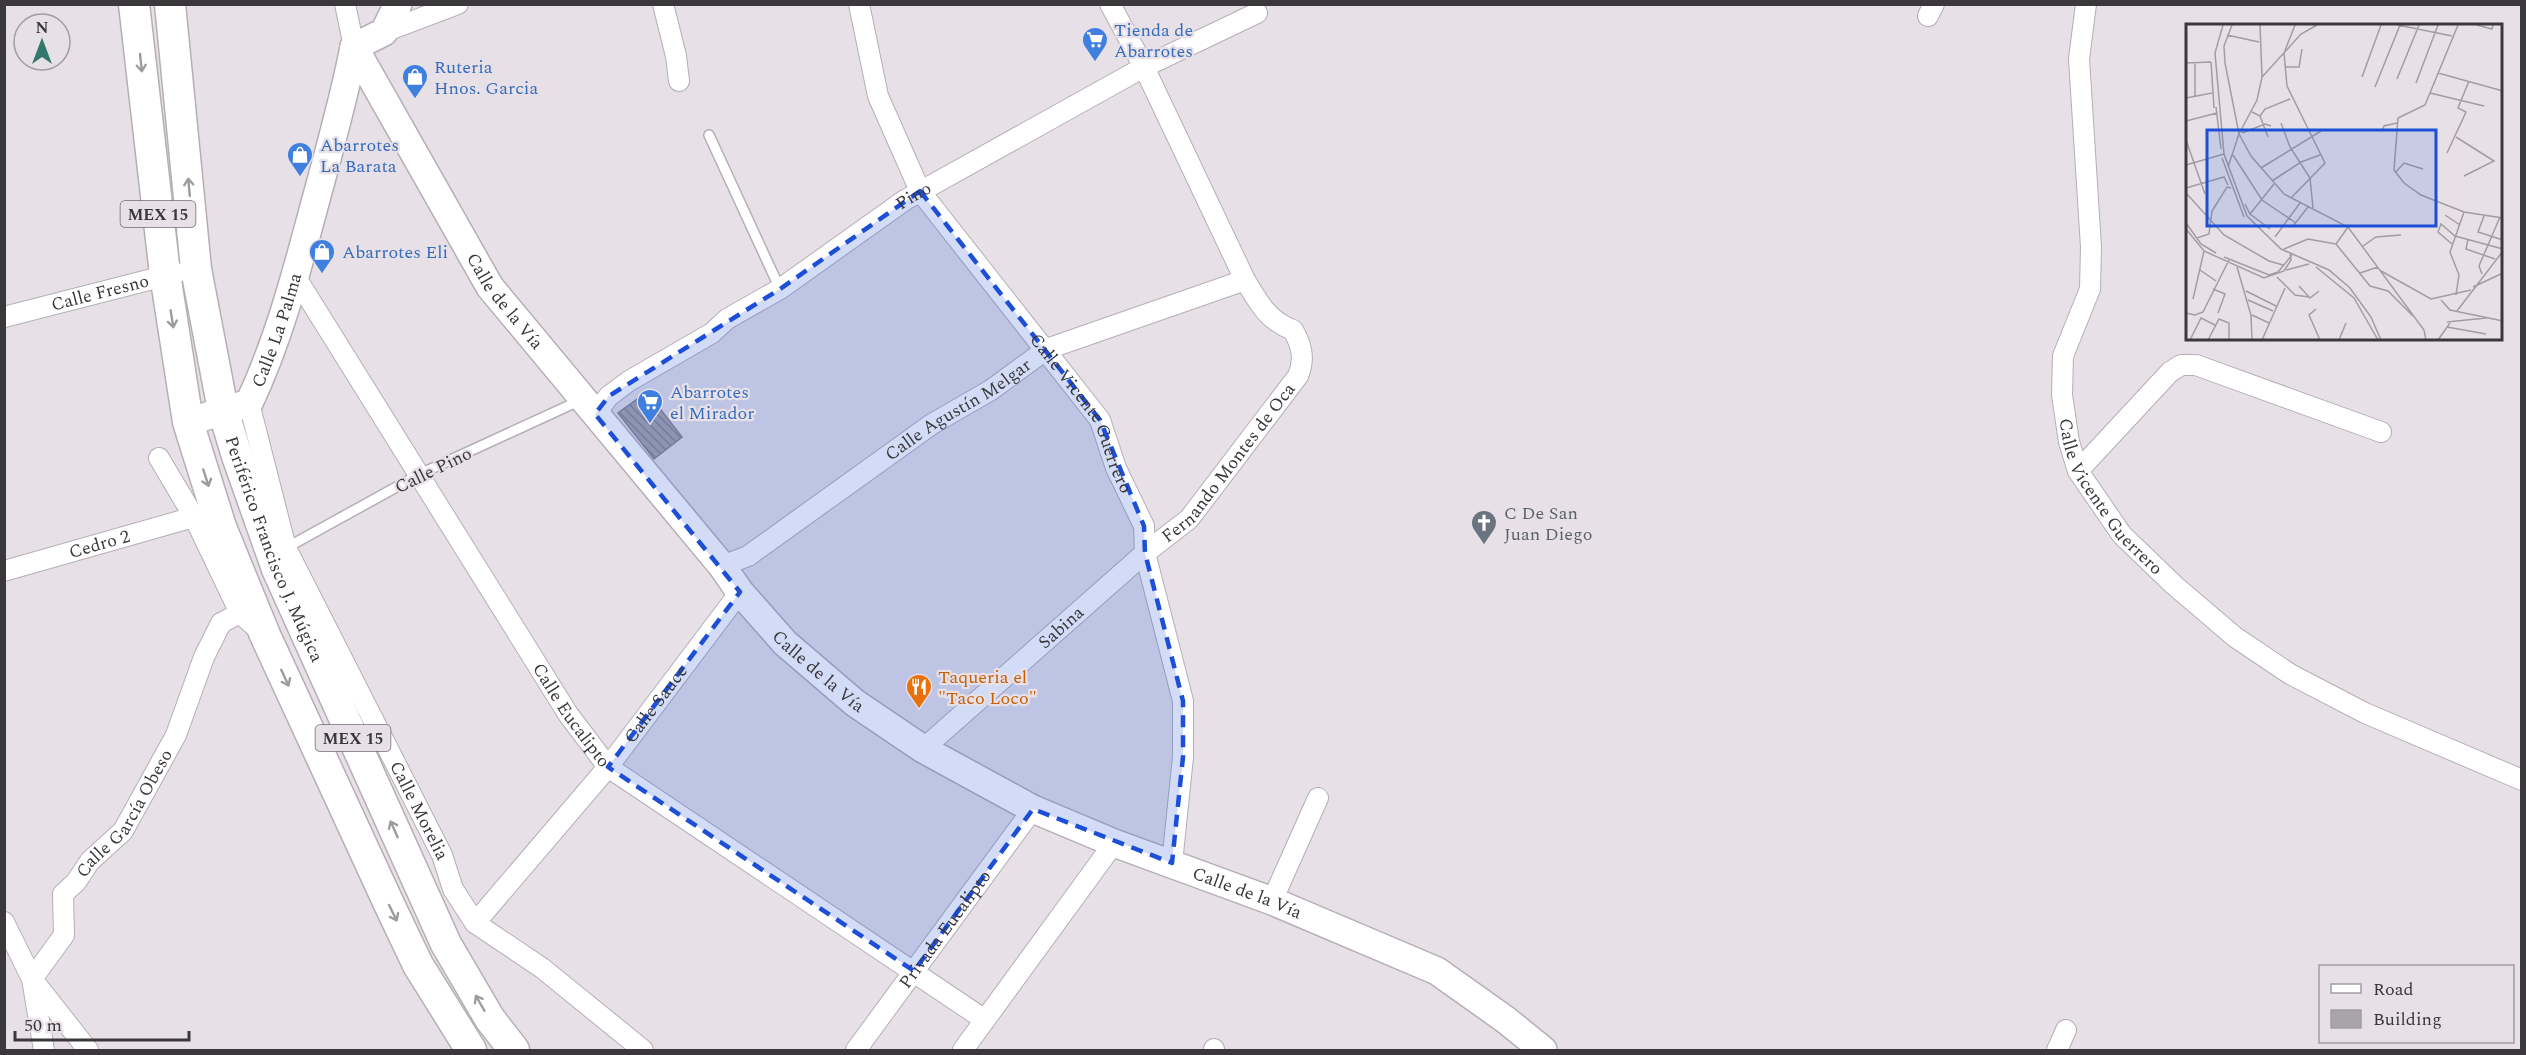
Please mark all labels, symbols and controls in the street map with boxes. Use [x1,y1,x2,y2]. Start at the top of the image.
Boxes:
north arrow [12,12,72,72]
text: N [35,16,49,40]
place label: Tienda de Abarrotes [1114,17,1193,65]
inset map [2186,24,2502,340]
supermarket icon: Tienda de Abarrotes [1080,25,1110,63]
one-way arrow [136,52,147,72]
place label: Ruteria Hnos. Garcia [434,54,538,102]
shop icon: Ruteria Hnos. Garcia [400,62,430,100]
place label: Abarrotes La Barata [320,132,399,180]
shop icon: Abarrotes La Barata [285,140,315,178]
street label: Pino [890,175,936,217]
one-way arrow [183,177,194,197]
road number: MEX 15 [120,201,195,227]
shop icon: Abarrotes Eli [307,237,337,275]
place label: Abarrotes Eli [342,239,448,266]
street label: Calle de la Vía [459,248,550,356]
street label: Calle Fresno [48,267,152,318]
street label: Calle La Palma [245,270,309,392]
one-way arrow [166,308,177,328]
street label: Calle Vicente Guerrero [1023,328,1139,498]
street label: Calle Agustín Melgar [879,352,1037,468]
street label: Fernando Montes de Oca [1156,377,1302,550]
place label: Abarrotes el Mirador [670,379,754,427]
supermarket icon: Abarrotes el Mirador [635,387,665,425]
street label: Calle Vicente Guerrero [2052,416,2169,582]
street label: Periférico Francisco J. Múgica [218,433,330,667]
street label: Calle Pino [390,440,476,501]
one-way arrow [201,468,212,487]
place label: C De San Juan Diego [1504,500,1592,548]
church icon: C De San Juan Diego [1469,508,1499,546]
street label: Cedro 2 [66,523,133,566]
street label: Sabina [1032,600,1090,655]
street label: Calle de la Vía [765,624,870,720]
street label: Calle Eucalipto [525,658,617,773]
street label: Calle Sauce [618,659,694,749]
place label: Taqueria el "Taco Loco" [938,664,1037,712]
one-way arrow [280,669,291,687]
restaurant icon: Taqueria el "Taco Loco" [904,672,934,710]
road number: MEX 15 [316,725,391,751]
street label: Calle García Obeso [70,744,180,883]
street label: Calle Morelia [382,756,456,865]
one-way arrow [387,820,399,838]
street label: Calle de la Vía [1189,860,1306,926]
street label: Privada Eucalipto [892,864,998,994]
one-way arrow [388,903,400,921]
legend [2319,965,2514,1043]
text: Road [2373,976,2414,1003]
one-way arrow [474,995,486,1012]
scale bar [15,1004,189,1042]
text: Building [2373,1006,2442,1033]
text: 50 m [24,1012,62,1039]

